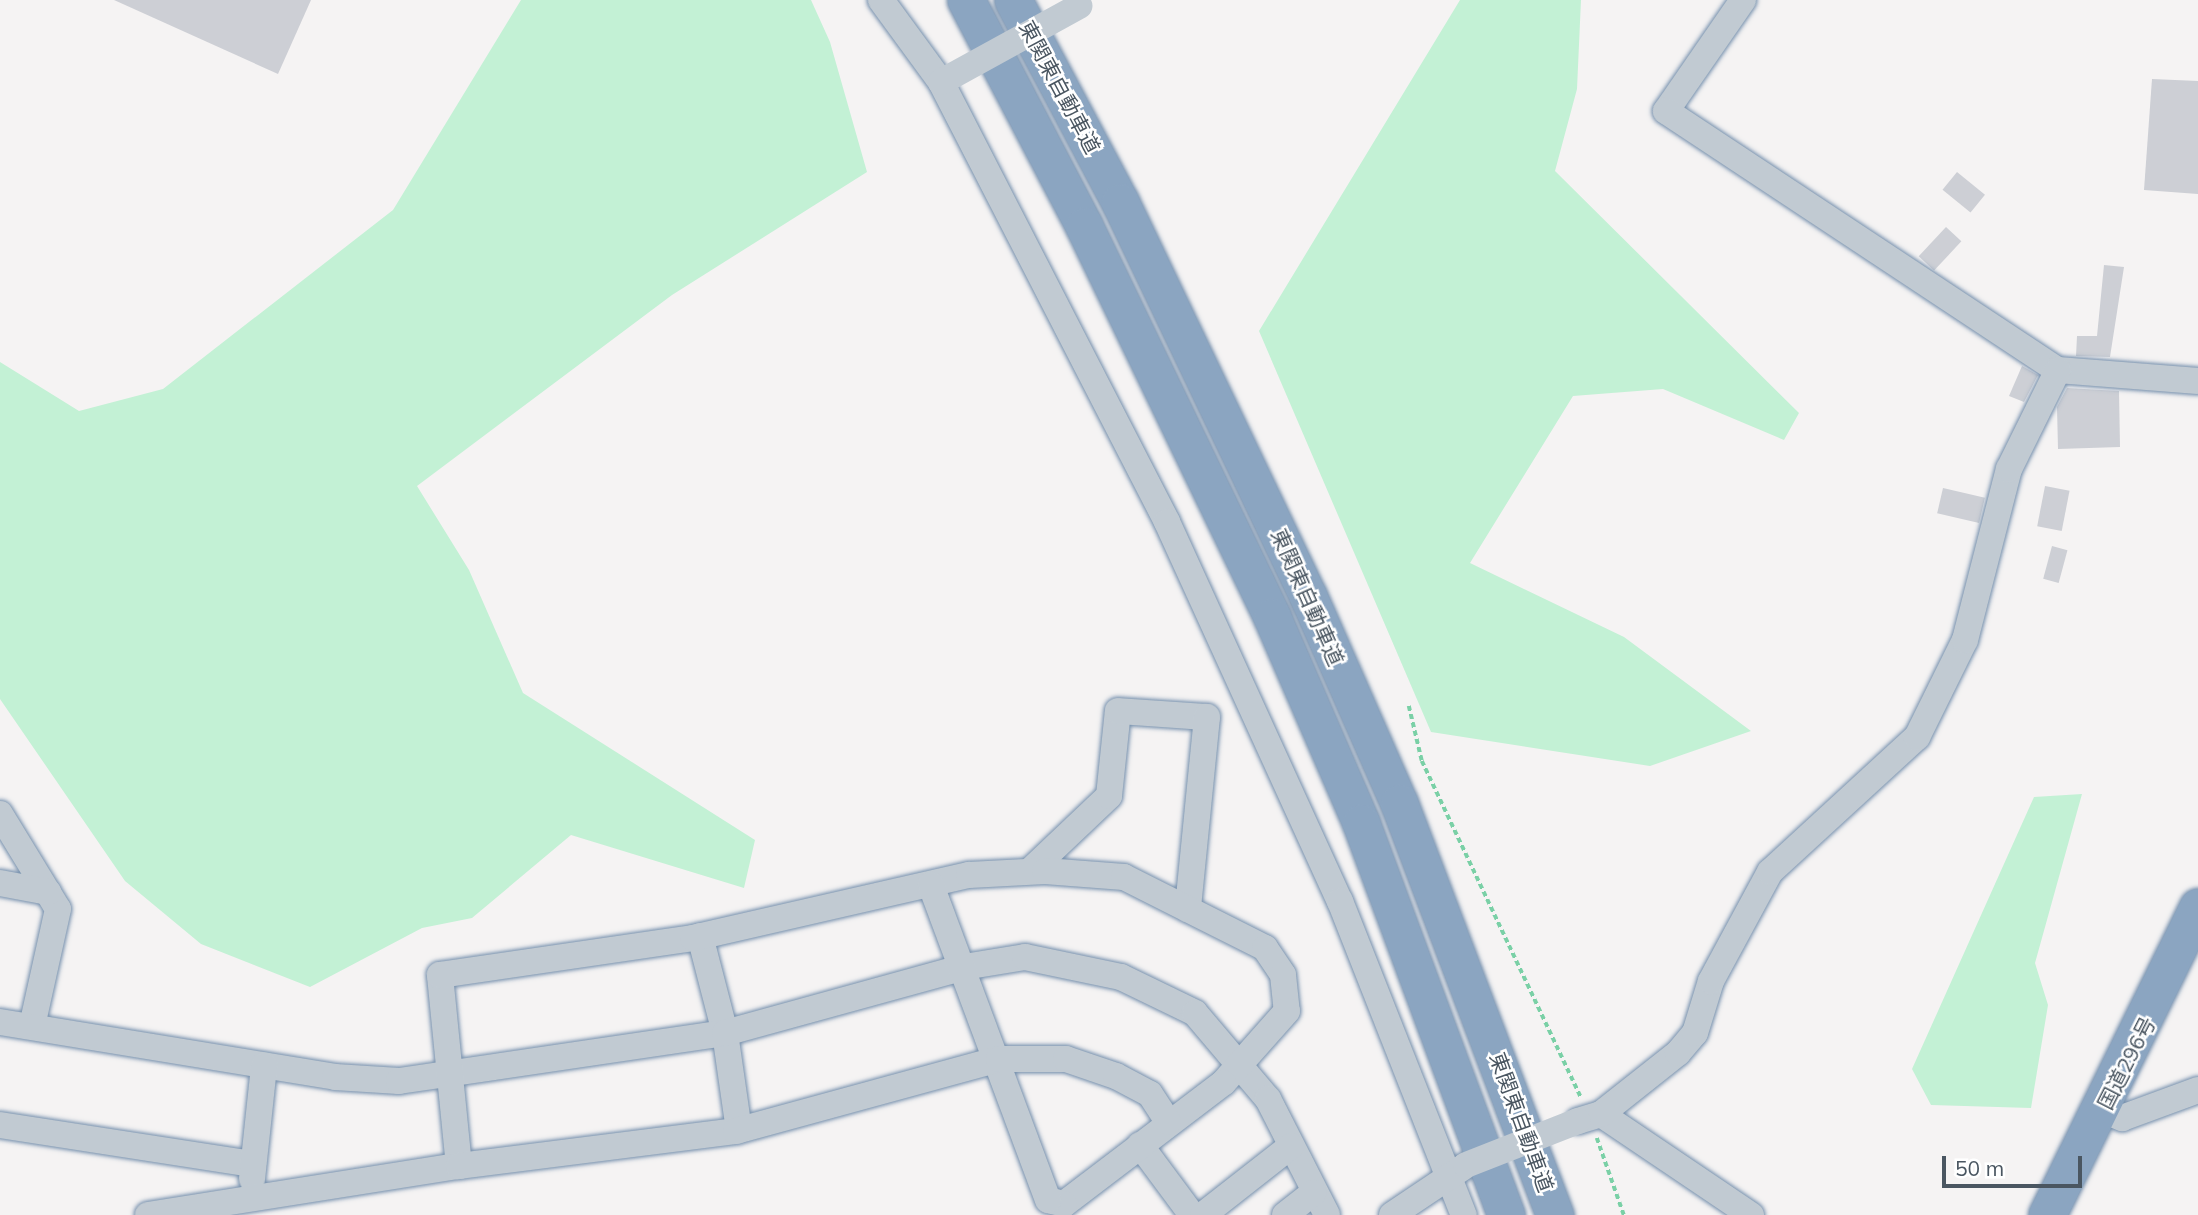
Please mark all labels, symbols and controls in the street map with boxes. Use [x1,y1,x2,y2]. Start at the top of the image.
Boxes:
street label: 東関東自動車道 [1014,16,1106,158]
street label: 東関東自動車道 [1267,525,1349,669]
street label: 国道296号 [2092,1012,2160,1114]
street label: 東関東自動車道 [1485,1049,1559,1195]
scale bar [1946,1142,2086,1186]
text: 50 m [1955,1155,2004,1181]

